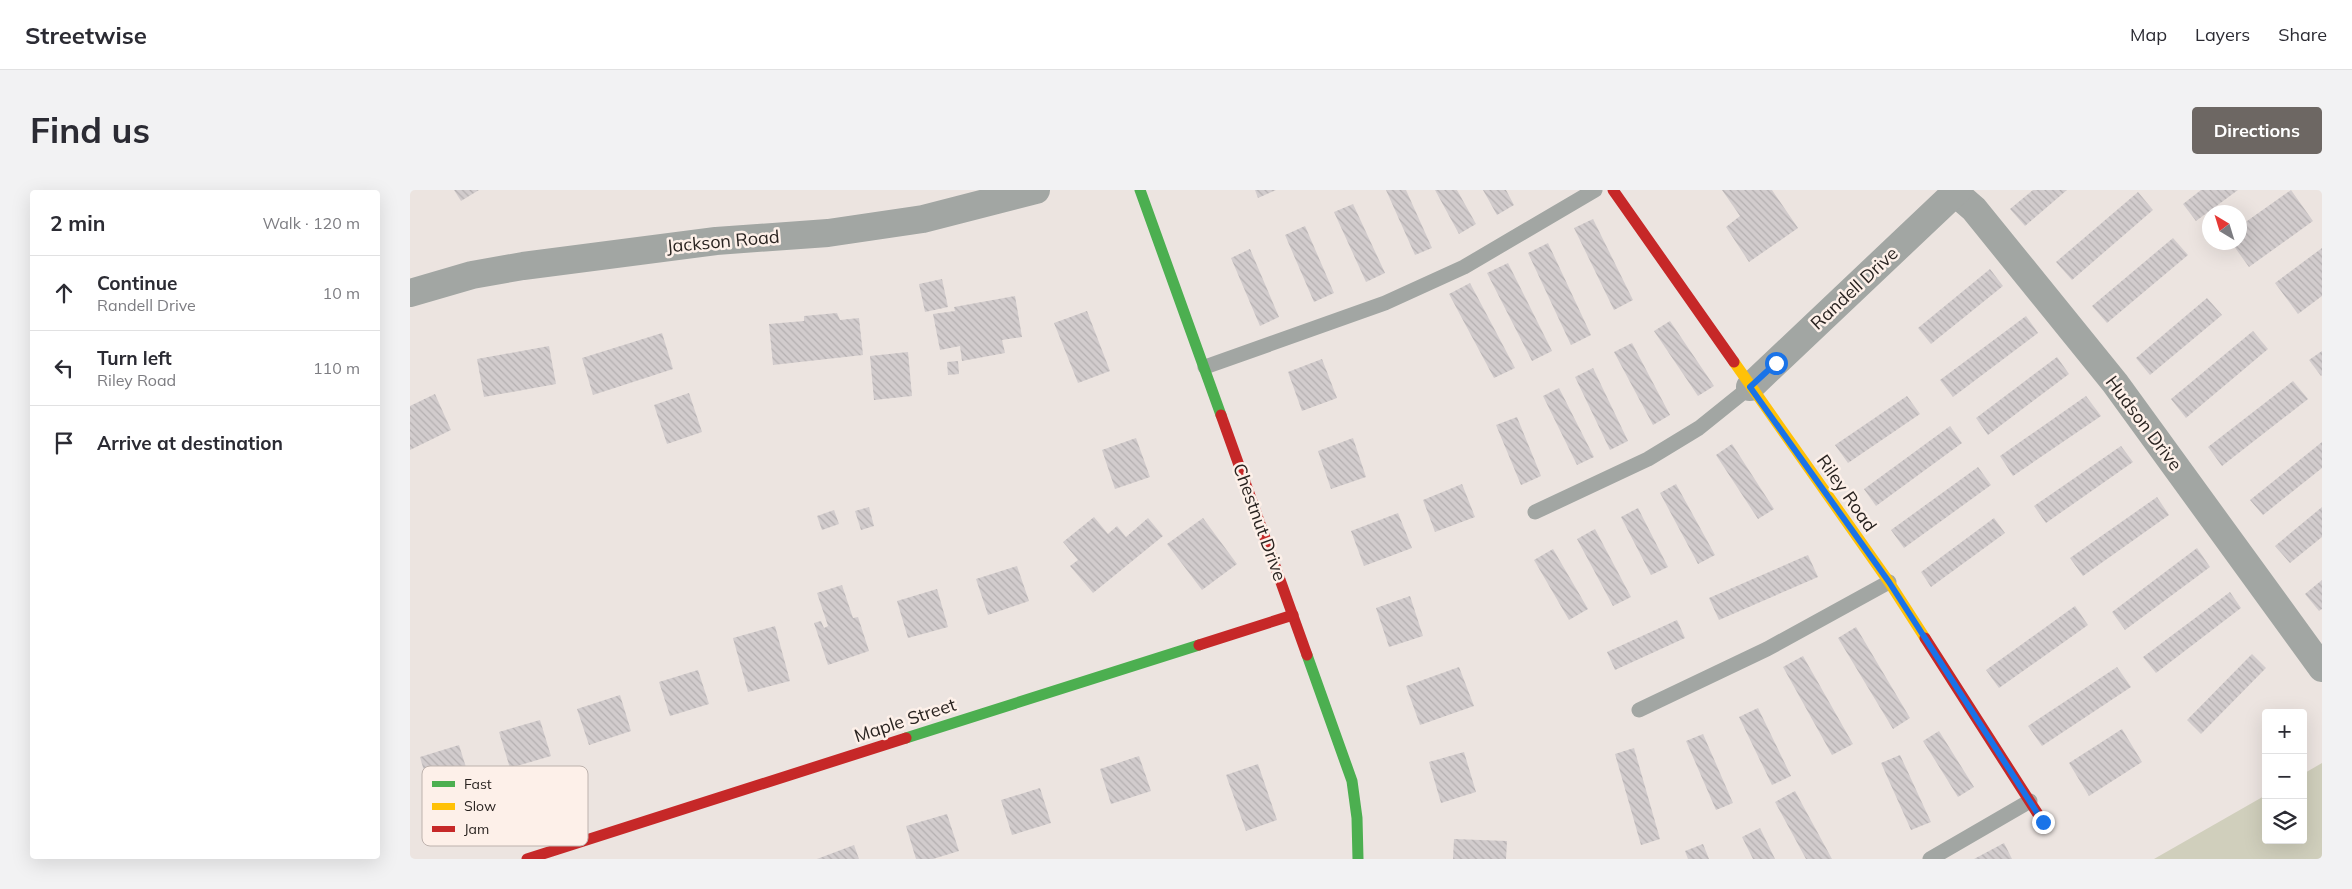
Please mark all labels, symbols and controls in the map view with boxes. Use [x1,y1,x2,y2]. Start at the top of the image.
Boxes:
text: Streetwise [25,20,147,50]
text: Map [2130,23,2167,46]
text: Layers [2195,23,2250,46]
text: Share [2278,23,2327,46]
button: Directions [2192,107,2322,154]
text: Find us [30,108,150,152]
north arrow [2202,205,2247,250]
text: 2 min [50,210,105,236]
text: Walk · 120 m [262,213,360,233]
street label: Jackson Road [666,225,780,257]
street label: Randell Drive [1806,242,1902,334]
text: Continue [97,271,177,295]
icon: ahead [50,279,78,307]
text: 10 m [323,283,360,303]
text: Randell Drive [97,295,196,315]
text: Turn left [97,346,172,370]
route start [1765,352,1788,375]
icon: left [50,354,78,382]
text: 110 m [313,358,360,378]
text: Riley Road [97,370,176,390]
street label: Hudson Drive [2101,371,2187,475]
icon: arrive [50,429,78,457]
text: Arrive at destination [97,431,283,455]
street label: Riley Road [1812,450,1882,536]
street label: Chestnut Drive [1228,460,1292,584]
street label: Maple Street [851,693,959,747]
map controls [2262,709,2307,844]
button: + [2262,709,2307,754]
button: − [2262,754,2307,799]
legend [422,766,588,846]
text: Fast [464,775,492,793]
text: Slow [464,797,496,815]
button: layers [2262,799,2307,844]
route end [2032,811,2055,834]
text: Jam [464,820,489,838]

